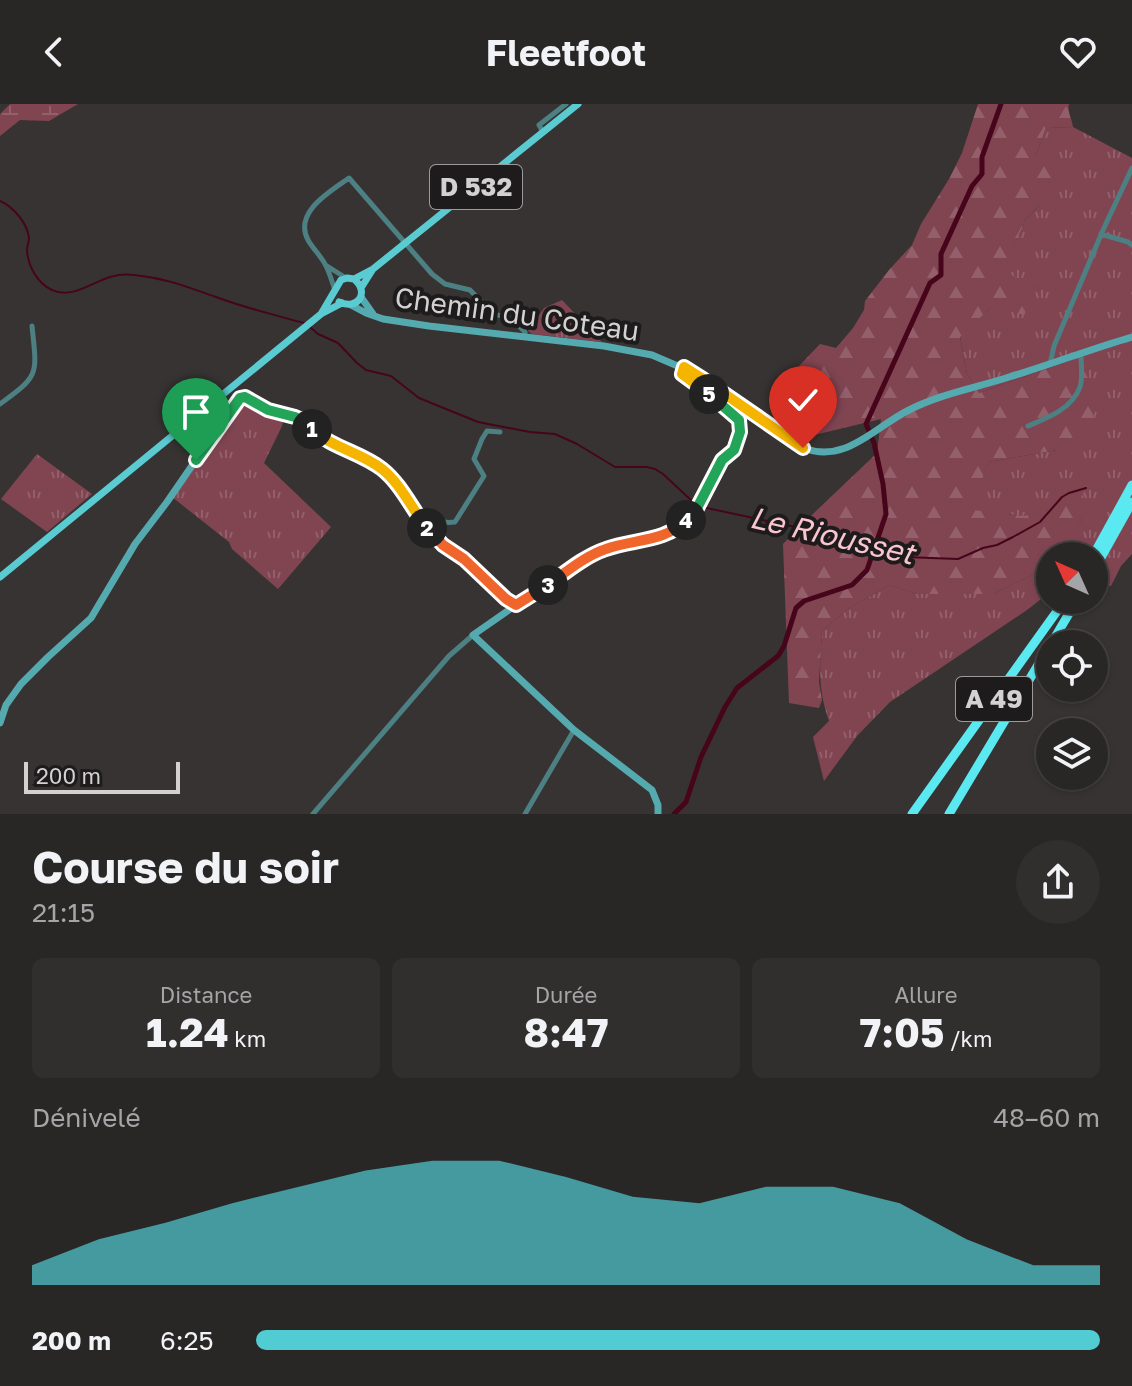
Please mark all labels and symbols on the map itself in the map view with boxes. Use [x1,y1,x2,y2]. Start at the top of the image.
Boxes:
road number: D 532 [430,165,522,209]
street label: Chemin du Coteau [393,280,641,347]
pin [769,366,837,448]
pin: 5 [689,374,729,414]
pin [162,378,230,460]
pin: 1 [292,409,332,449]
water label: Le Riousset [747,499,921,572]
pin: 4 [666,500,706,540]
pin: 2 [407,508,447,548]
north arrow [1036,542,1108,614]
pin: 3 [528,565,568,605]
road number: A 49 [956,677,1032,721]
scale bar [24,758,180,794]

